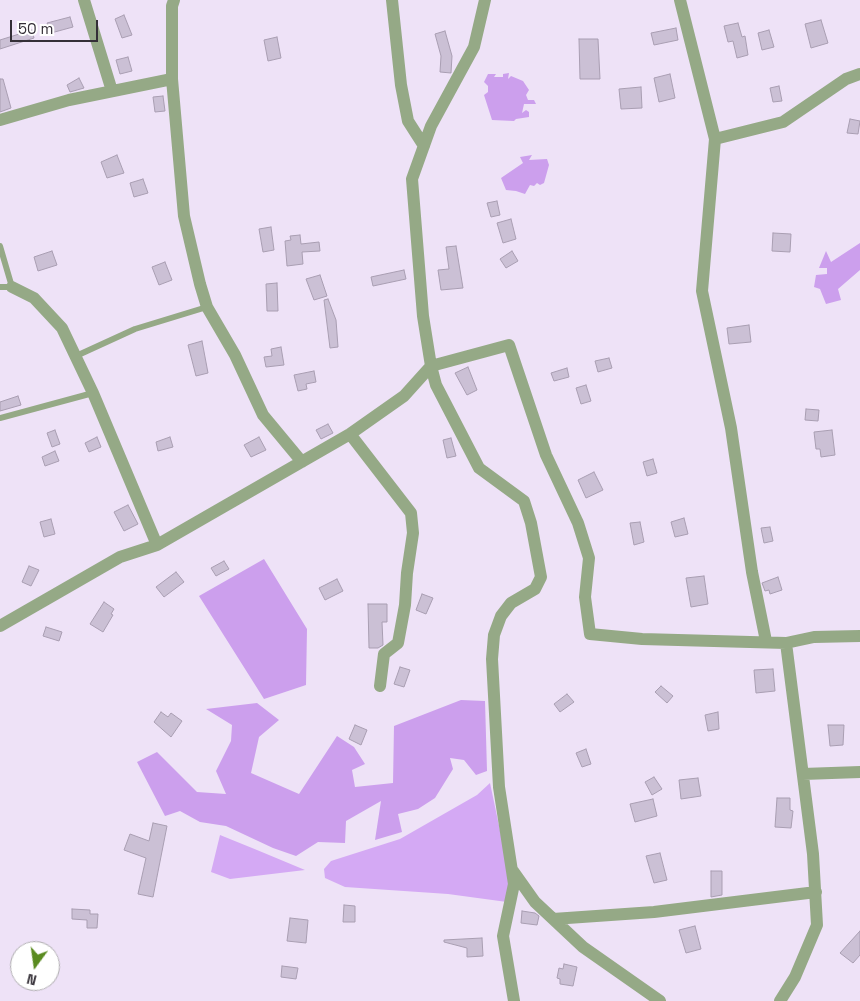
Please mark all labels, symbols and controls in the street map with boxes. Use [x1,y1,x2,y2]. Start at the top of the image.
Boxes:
scale bar [12,10,100,42]
text: 50 m [18,19,53,38]
north arrow [10,941,60,991]
text: N [25,970,38,989]

